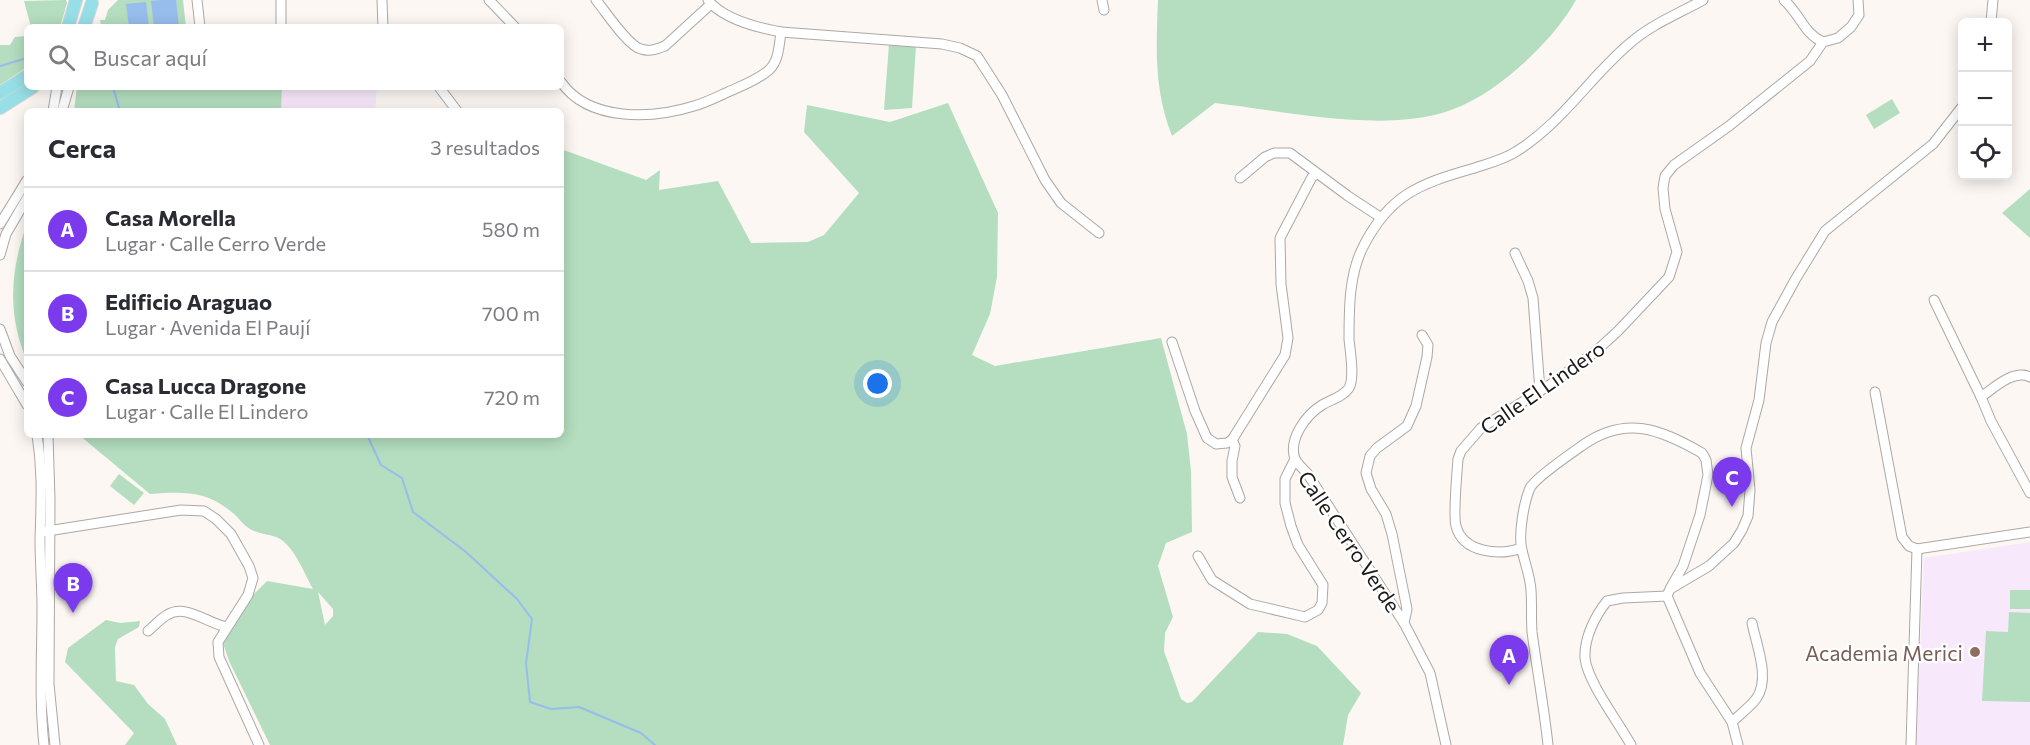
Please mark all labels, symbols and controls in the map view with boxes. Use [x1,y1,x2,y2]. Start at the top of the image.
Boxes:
map controls [1958,18,2012,180]
button: + [1958,18,2012,72]
search box [24,24,564,90]
icon: search [45,41,78,74]
text: Buscar aquí [93,44,207,71]
button: − [1958,72,2012,126]
button: locate [1958,126,2012,180]
text: Cerca [48,132,116,163]
text: 3 resultados [430,135,540,159]
text: Casa Morella [105,204,236,231]
text: A [60,217,75,241]
text: 580 m [482,217,540,241]
text: Lugar · Calle Cerro Verde [105,231,326,255]
text: Edificio Araguao [105,288,272,315]
text: B [61,301,74,325]
text: 700 m [482,301,540,325]
text: Lugar · Avenida El Paují [105,315,310,339]
street label: Calle El Lindero [1475,335,1609,439]
your location [863,369,892,398]
text: Casa Lucca Dragone [105,372,306,399]
text: C [61,385,74,409]
text: 720 m [484,385,540,409]
text: Lugar · Calle El Lindero [105,399,308,423]
pin: C [1712,458,1752,507]
street label: Calle Cerro Verde [1294,466,1406,616]
pin: B [54,564,92,613]
pin: A [1490,636,1528,685]
place label: Academia Merici [1805,640,1963,665]
marker: Academia Merici [1968,645,1982,659]

